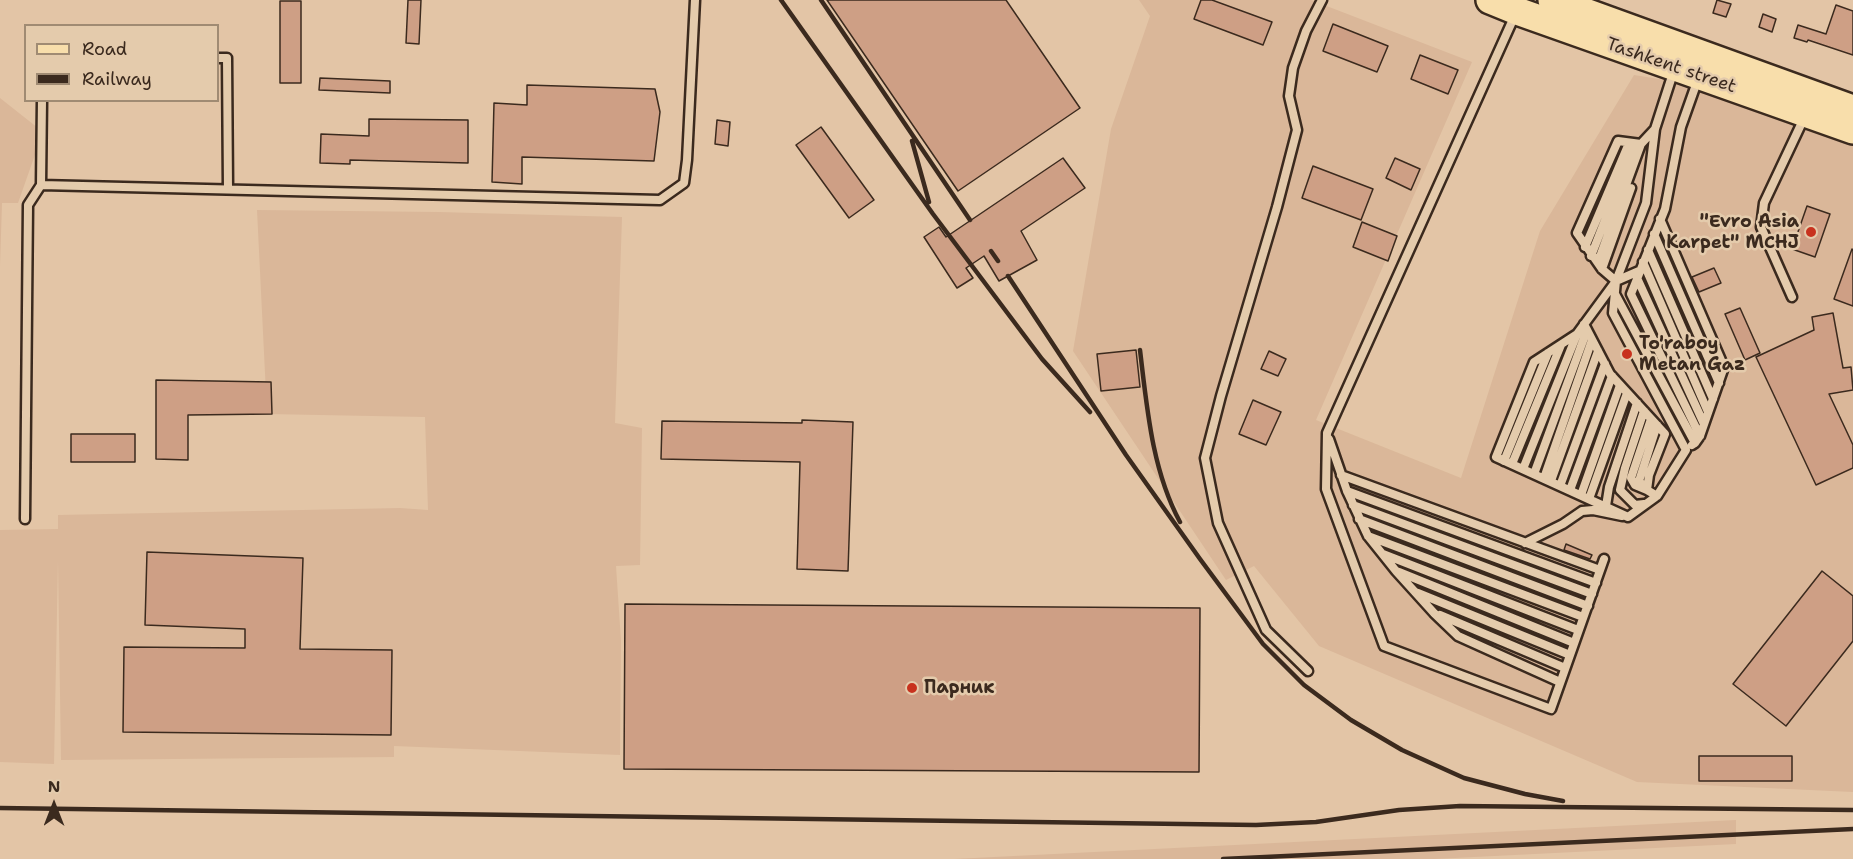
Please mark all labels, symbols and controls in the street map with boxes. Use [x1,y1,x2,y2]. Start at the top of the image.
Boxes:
legend [24,24,219,102]
street label: Tashkent street [1603,34,1739,98]
text: Road [82,37,127,61]
text: Railway [82,67,152,91]
place label: "Evro Asia Karpet" MCHJ [1666,211,1799,254]
marker: "Evro Asia Karpet" MCHJ [1804,225,1818,239]
place label: To'raboy Metan Gaz [1639,333,1745,376]
marker: To'raboy Metan Gaz [1620,347,1634,361]
place label: Парник [924,677,995,699]
marker: Парник [905,681,919,695]
north arrow [24,775,84,835]
text: N [48,776,60,797]

